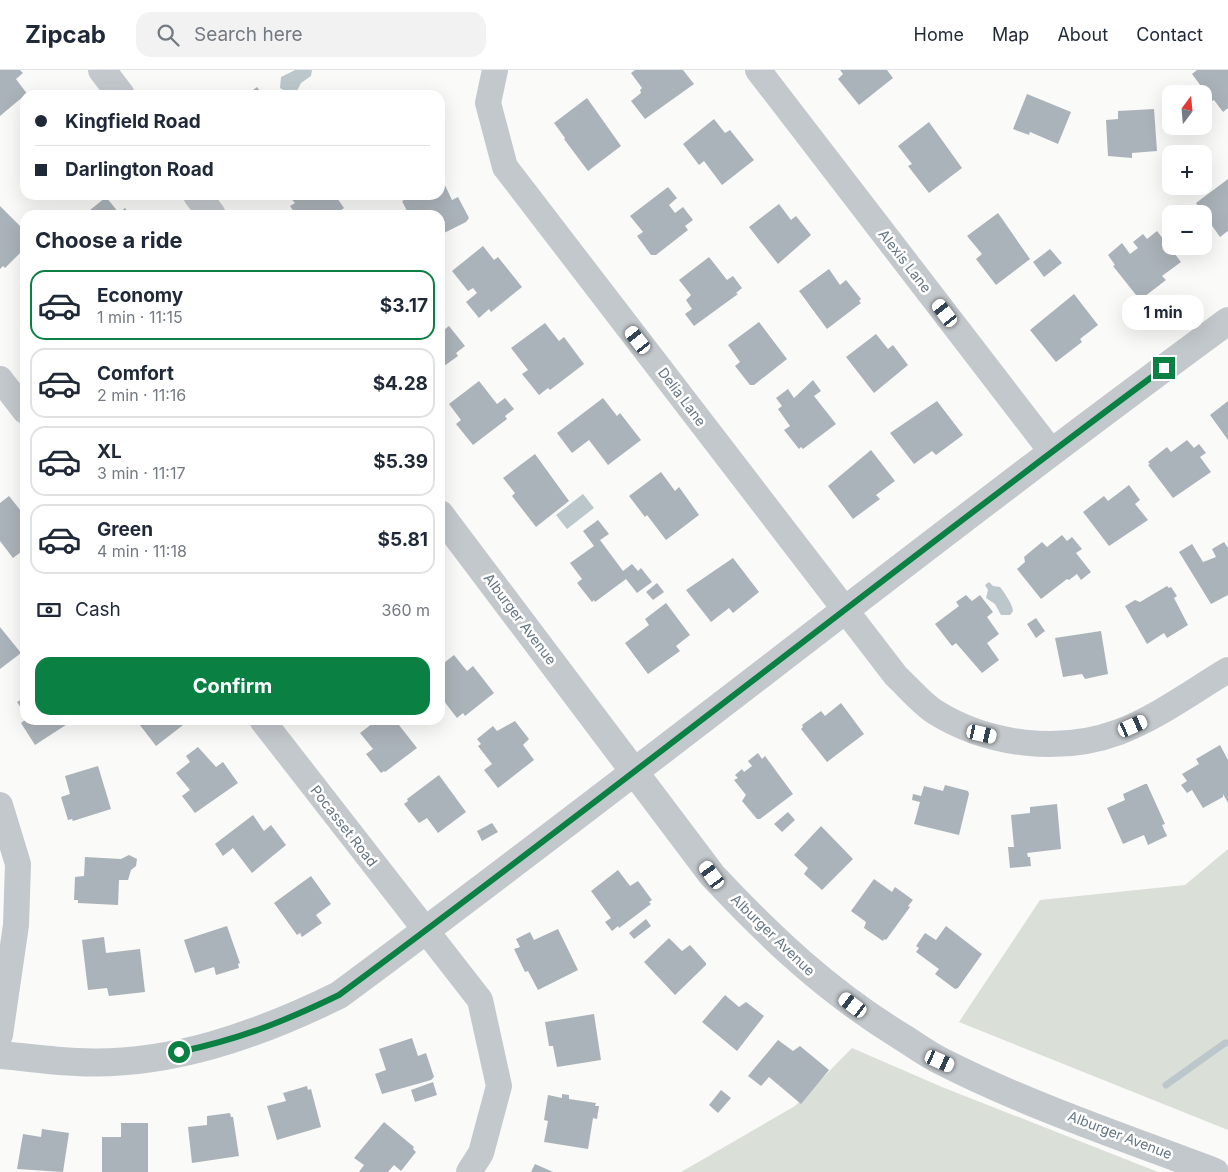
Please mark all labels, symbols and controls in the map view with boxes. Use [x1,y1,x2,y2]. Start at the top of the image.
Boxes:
search box [136,12,486,57]
text: Zipcab [25,20,106,49]
icon: search [154,21,182,49]
text: Search here [194,23,303,46]
text: Home [914,24,964,45]
text: Map [992,24,1029,45]
text: About [1057,24,1108,45]
text: Contact [1136,24,1203,45]
north arrow [1162,85,1212,135]
map controls [1162,85,1212,255]
text: Kingfield Road [65,110,201,133]
button: + [1162,145,1212,195]
text: Darlington Road [65,158,214,181]
button: − [1162,205,1212,255]
street label: Alexis Lane [875,226,935,296]
text: Choose a ride [35,227,183,253]
icon: car [37,283,82,328]
text: Economy [97,284,183,307]
text: $3.17 [380,294,428,317]
callout: 1 min [1123,296,1205,330]
car [929,297,960,329]
text: 1 min [1143,302,1183,322]
text: 1 min · 11:15 [97,307,183,327]
car [622,324,653,356]
route end [1153,357,1175,379]
icon: car [37,361,82,406]
text: Comfort [97,362,174,385]
street label: Delia Lane [655,364,710,429]
text: $4.28 [373,372,428,395]
text: 2 min · 11:16 [97,385,186,405]
icon: car [37,439,82,484]
text: XL [97,440,122,463]
text: $5.39 [373,450,428,473]
text: 3 min · 11:17 [97,463,186,483]
icon: car [37,517,82,562]
text: Green [97,518,153,541]
text: $5.81 [377,528,428,551]
text: 4 min · 11:18 [97,541,187,561]
street label: Alburger Avenue [480,570,560,668]
icon: cash [35,596,63,624]
text: Cash [75,598,121,621]
text: 360 m [382,600,430,620]
button: Confirm [35,657,430,715]
car [1116,713,1149,739]
car [965,723,998,745]
street label: Pocasset Road [307,782,381,870]
car [697,858,726,892]
street label: Alburger Avenue [728,890,819,979]
car [836,990,869,1020]
route start [168,1041,190,1063]
car [923,1048,956,1074]
street label: Alburger Avenue [1066,1107,1175,1162]

